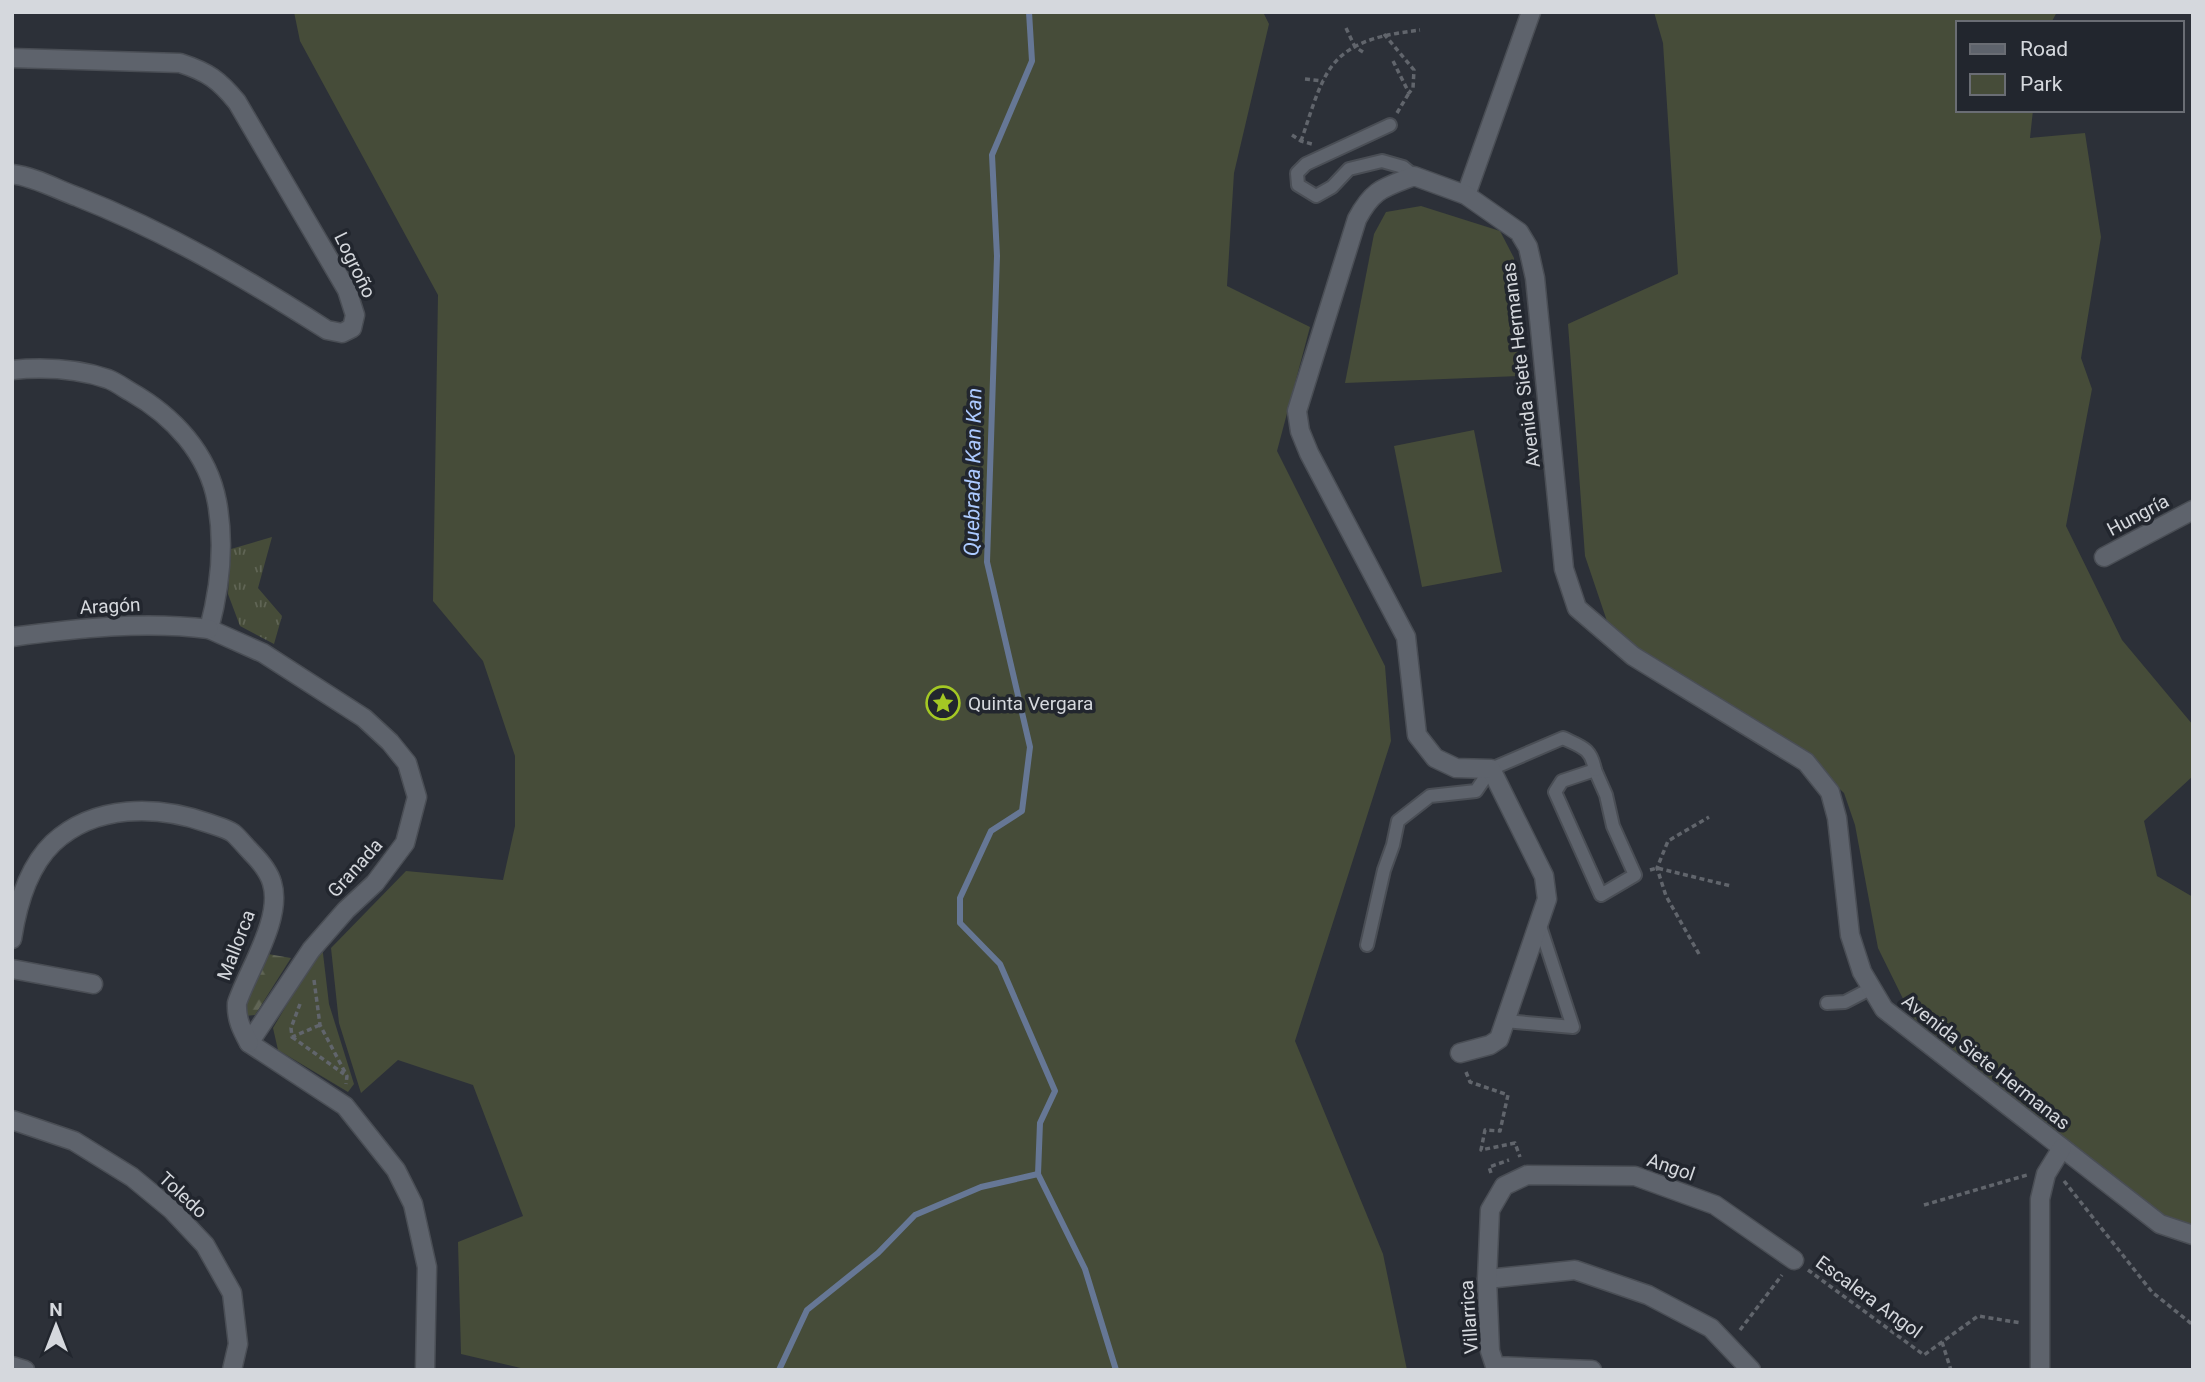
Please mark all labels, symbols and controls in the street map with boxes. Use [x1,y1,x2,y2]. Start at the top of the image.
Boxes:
legend [1956,21,2184,112]
text: Road [2020,37,2068,61]
text: Park [2020,72,2063,96]
street label: Logroño [329,228,381,302]
street label: Avenida Siete Hermanas [1497,261,1545,469]
water label: Quebrada Kan Kan [960,388,986,556]
street label: Hungría [2103,489,2173,541]
street label: Aragón [79,593,141,619]
place icon: Quinta Vergara [924,684,962,722]
place label: Quinta Vergara [968,692,1093,715]
street label: Granada [323,834,387,902]
street label: Mallorca [212,907,260,983]
street label: Avenida Siete Hermanas [1897,989,2075,1135]
street label: Angol [1644,1148,1698,1186]
street label: Toledo [154,1167,212,1223]
street label: Escalera Angol [1811,1251,1927,1343]
street label: Villarrica [1455,1279,1483,1355]
north arrow [21,1291,91,1361]
text: N [49,1298,63,1321]

